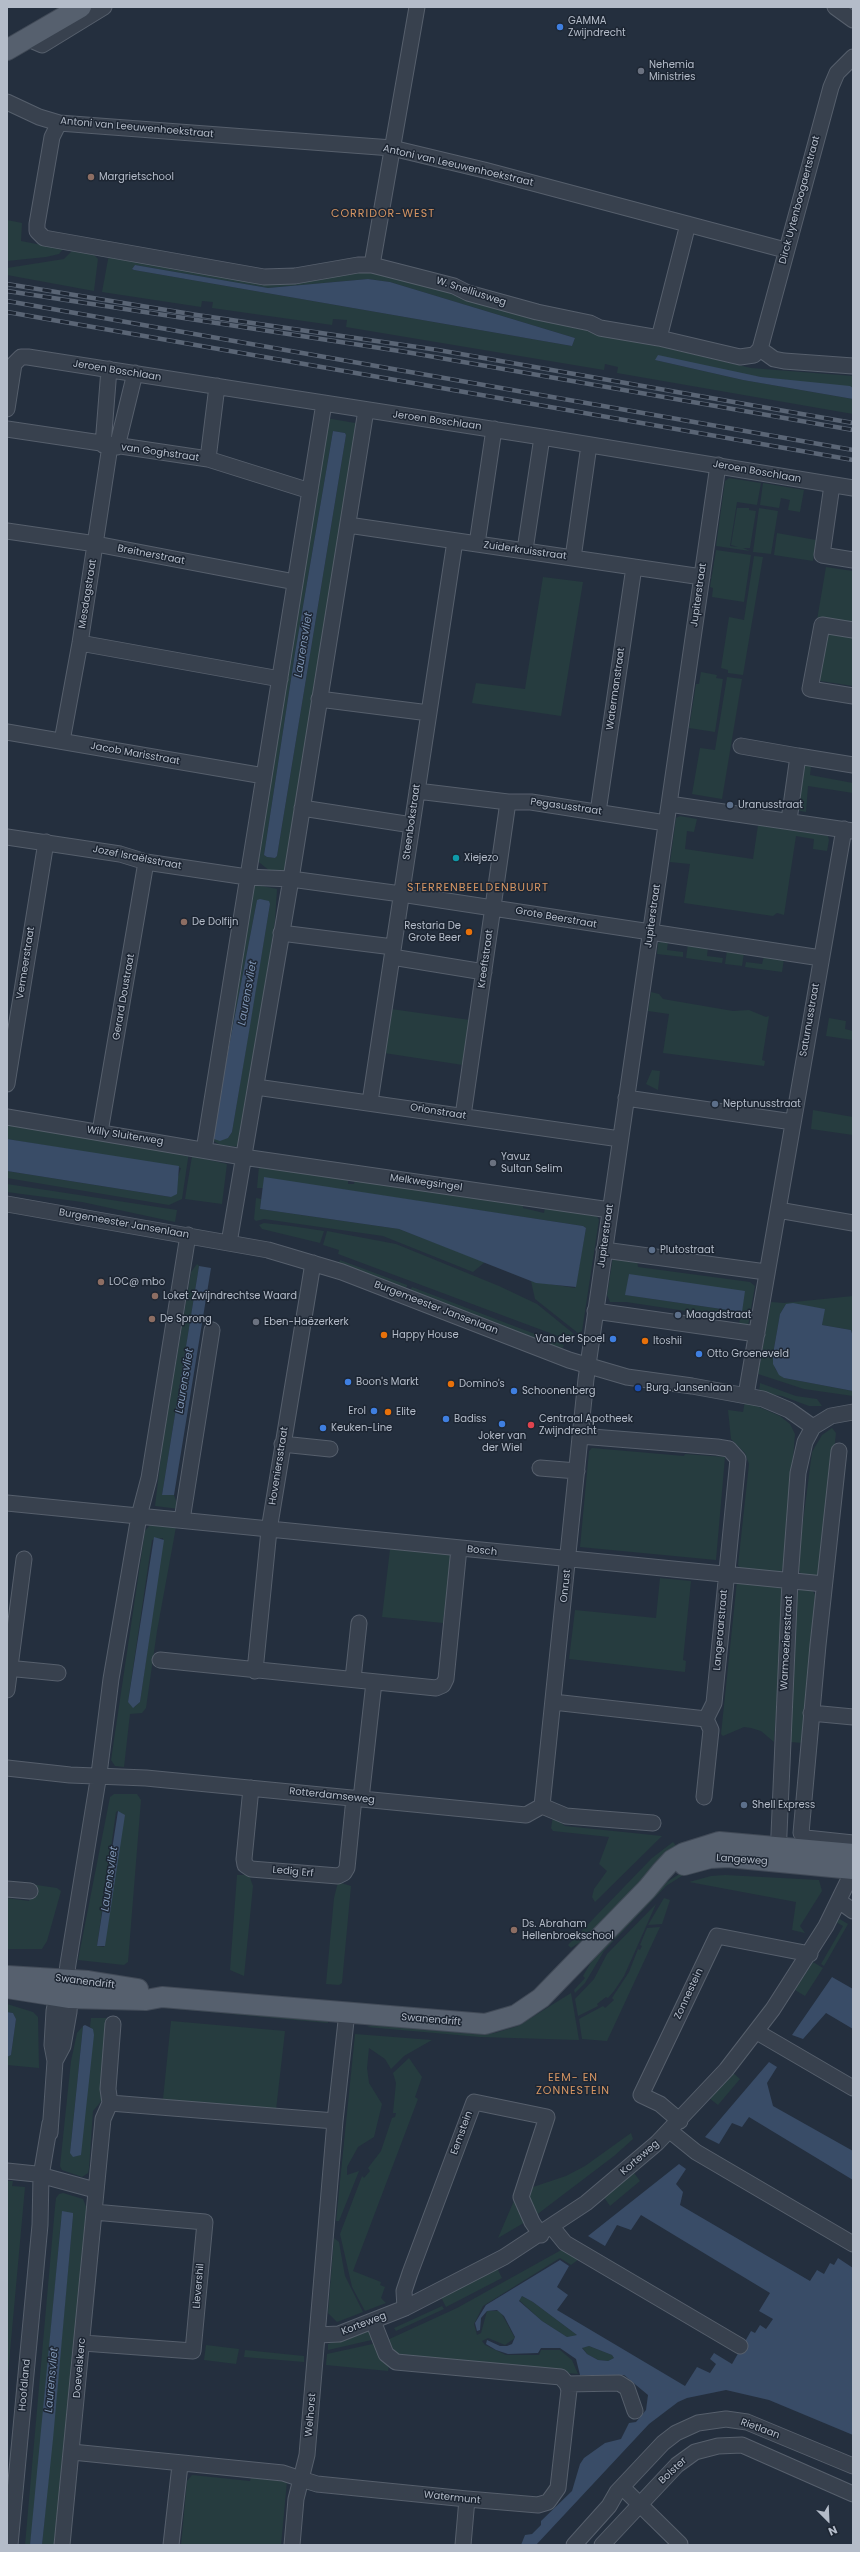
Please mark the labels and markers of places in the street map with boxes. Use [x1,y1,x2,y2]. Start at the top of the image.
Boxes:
place label: GAMMA Zwijndrecht [568,15,626,38]
marker: GAMMA Zwijndrecht [555,22,565,32]
place label: Nehemia Ministries [649,59,695,82]
marker: Nehemia Ministries [636,66,646,76]
place label: Margrietschool [99,171,174,183]
marker: Margrietschool [86,172,96,182]
place label: Uranusstraat [738,799,803,811]
marker: Uranusstraat [725,800,735,810]
place label: Xiejezo [464,852,498,864]
marker: Xiejezo [451,853,461,863]
place label: De Dolfijn [192,916,238,928]
marker: De Dolfijn [179,917,189,927]
place label: Restaria De Grote Beer [404,920,461,944]
marker: Restaria De Grote Beer [464,927,474,937]
place label: Neptunusstraat [723,1098,801,1110]
marker: Neptunusstraat [710,1099,720,1109]
place label: Yavuz Sultan Selim [501,1151,562,1174]
marker: Yavuz Sultan Selim [488,1158,498,1168]
place label: Plutostraat [660,1244,714,1256]
marker: Plutostraat [647,1245,657,1255]
place label: LOC@ mbo [109,1276,165,1288]
marker: LOC@ mbo [96,1277,106,1287]
place label: Loket Zwijndrechtse Waard [163,1290,297,1302]
marker: Loket Zwijndrechtse Waard [150,1291,160,1301]
place label: Maagdstraat [686,1309,751,1321]
marker: Maagdstraat [673,1310,683,1320]
place label: De Sprong [160,1313,212,1325]
marker: De Sprong [147,1314,157,1324]
place label: Eben-Haëzerkerk [264,1316,349,1328]
marker: Eben-Haëzerkerk [251,1317,261,1327]
place label: Happy House [392,1329,459,1341]
marker: Happy House [379,1330,389,1340]
place label: Van der Spoel [535,1333,605,1345]
marker: Van der Spoel [608,1334,618,1344]
place label: Itoshii [653,1335,682,1347]
marker: Itoshii [640,1336,650,1346]
place label: Otto Groeneveld [707,1348,789,1360]
marker: Otto Groeneveld [694,1349,704,1359]
place label: Boon's Markt [356,1376,419,1388]
marker: Boon's Markt [343,1377,353,1387]
place label: Domino's [459,1378,505,1390]
marker: Domino's [446,1379,456,1389]
place label: Burg. Jansenlaan [646,1382,732,1394]
marker: Burg. Jansenlaan [633,1383,643,1393]
place label: Schoonenberg [522,1385,596,1397]
marker: Schoonenberg [509,1386,519,1396]
place label: Erol [348,1405,366,1417]
marker: Erol [369,1406,379,1416]
place label: Elite [396,1406,416,1418]
marker: Elite [383,1407,393,1417]
place label: Badiss [454,1413,487,1425]
place label: Centraal Apotheek Zwijndrecht [539,1413,633,1436]
marker: Badiss [441,1414,451,1424]
marker: Joker van der Wiel [497,1419,507,1429]
marker: Centraal Apotheek Zwijndrecht [526,1420,536,1430]
place label: Keuken-Line [331,1422,392,1434]
marker: Keuken-Line [318,1423,328,1433]
place label: Joker van der Wiel [478,1430,526,1454]
place label: Shell Express [752,1799,815,1811]
marker: Shell Express [739,1800,749,1810]
place label: Ds. Abraham Hellenbroekschool [522,1918,614,1942]
marker: Ds. Abraham Hellenbroekschool [509,1925,519,1935]

